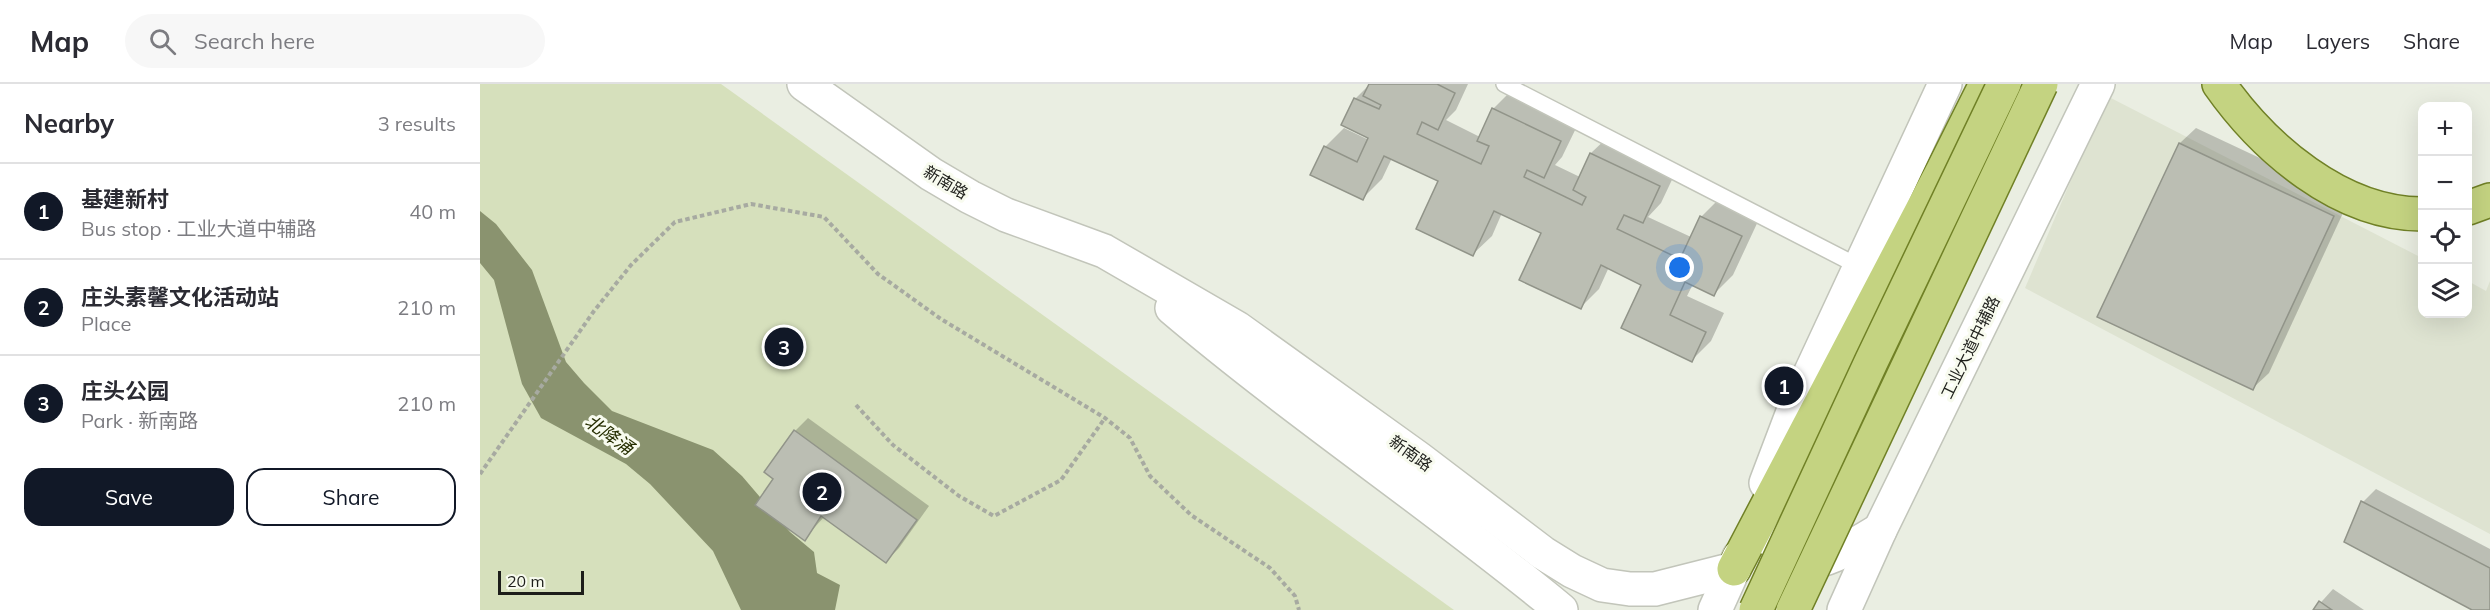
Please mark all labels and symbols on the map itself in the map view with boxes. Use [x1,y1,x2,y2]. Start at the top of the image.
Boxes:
street label: 新南路 [920,161,972,203]
your location [1665,253,1694,282]
street label: 工业大道中辅路 [1936,292,2004,402]
pin: 3 [764,324,804,370]
pin: 1 [1764,364,1804,408]
water label: 北降涌 [581,410,640,461]
street label: 新南路 [1386,431,1436,475]
pin: 2 [802,470,842,514]
scale bar [498,568,584,596]

